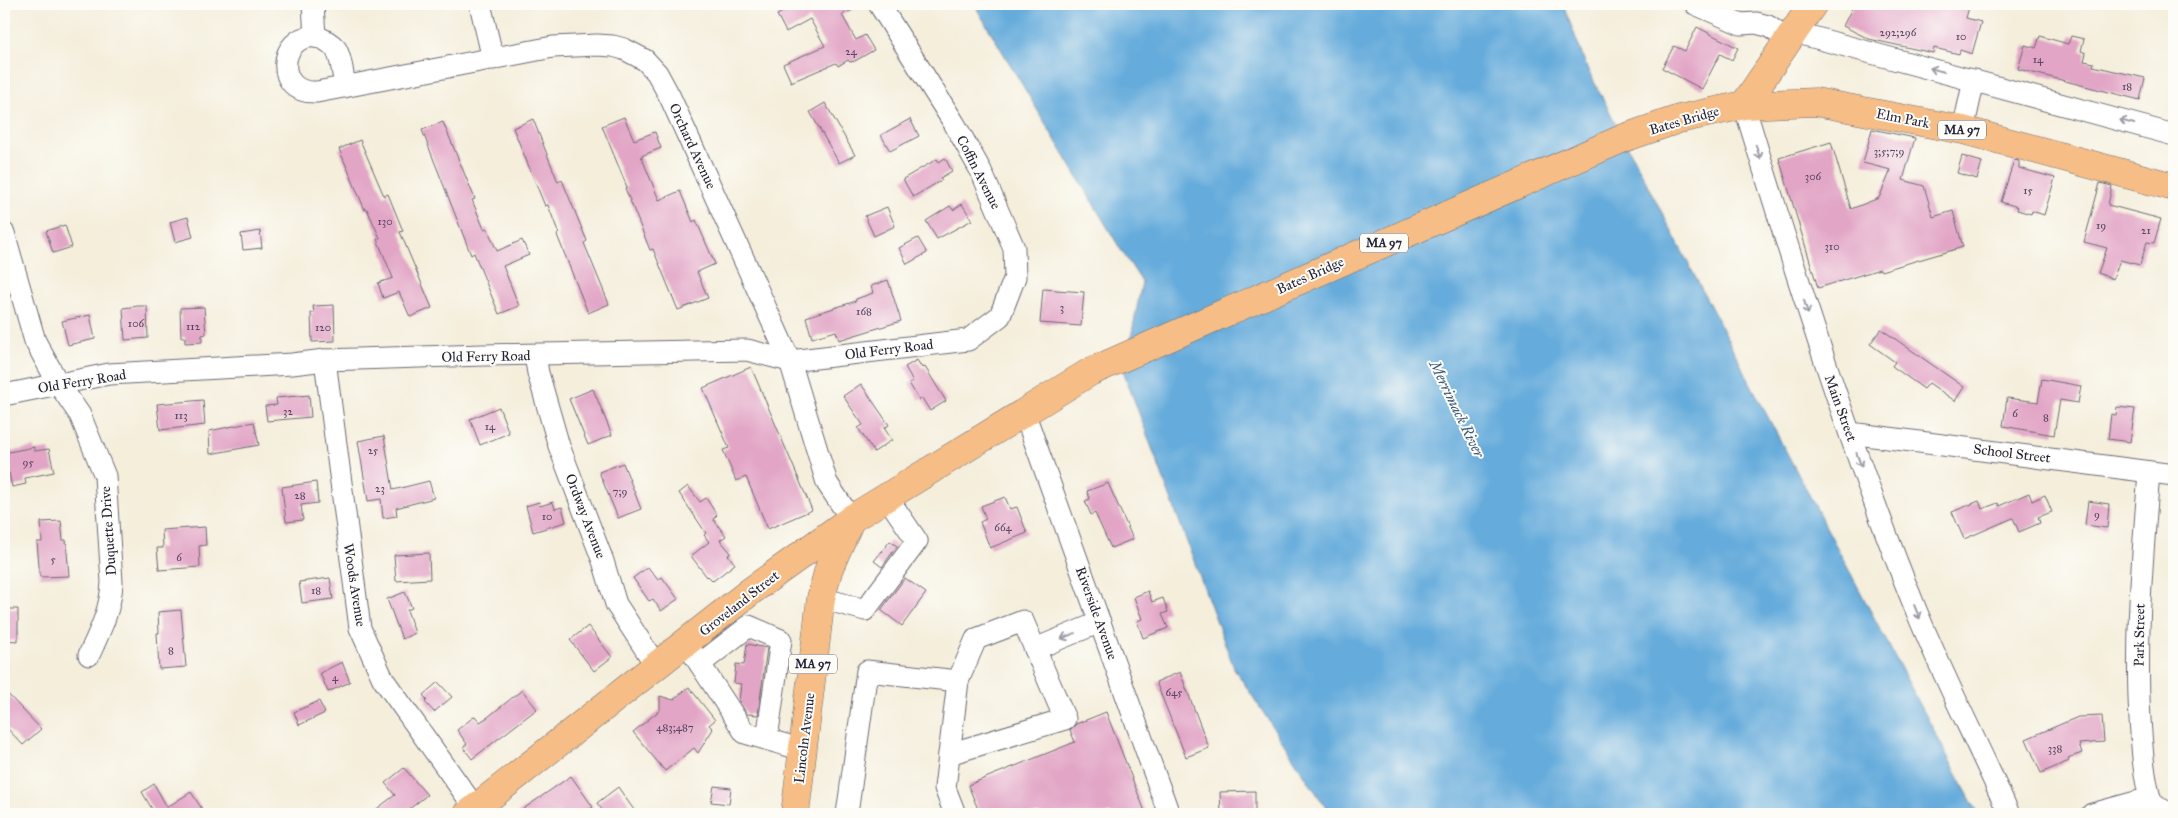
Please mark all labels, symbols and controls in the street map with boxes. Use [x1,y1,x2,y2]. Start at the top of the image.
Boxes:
house number: 292;296 [1880,26,1917,39]
house number: 10 [1956,30,1966,43]
house number: 24 [845,45,858,58]
house number: 14 [2033,53,2044,66]
one-way arrow [1929,65,1945,75]
house number: 18 [2122,80,2132,93]
street label: Orchard Avenue [665,101,720,192]
street label: Bates Bridge [1647,102,1721,139]
street label: Elm Park [1875,105,1931,132]
one-way arrow [2120,117,2136,127]
road number: MA 97 [1938,120,1986,140]
street label: Coffin Avenue [953,133,1004,212]
one-way arrow [1754,143,1764,159]
house number: 3;5;7;9 [1874,145,1904,158]
house number: 306 [1805,170,1822,183]
house number: 15 [2023,184,2033,197]
house number: 130 [377,215,393,228]
house number: 19 [2096,219,2106,232]
house number: 21 [2141,224,2151,237]
road number: MA 97 [1360,234,1408,252]
house number: 310 [1824,240,1840,253]
street label: Bates Bridge [1274,253,1347,298]
one-way arrow [1802,298,1812,314]
house number: 3 [1060,301,1064,314]
house number: 168 [856,305,872,318]
house number: 106 [128,317,145,330]
house number: 112 [186,320,201,333]
house number: 120 [315,321,331,334]
street label: Old Ferry Road [844,336,934,363]
street label: Old Ferry Road [441,347,531,366]
water label: Merrimack River [1425,356,1489,461]
street label: Old Ferry Road [37,366,127,397]
street label: Main Street [1821,373,1860,444]
house number: 32 [283,405,293,418]
house number: 6 [2012,407,2018,420]
house number: 113 [174,409,188,422]
house number: 8 [2043,411,2049,424]
house number: 14 [485,420,496,433]
street label: School Street [1972,440,2051,467]
house number: 25 [368,444,378,457]
one-way arrow [1855,452,1864,468]
house number: 95 [22,456,34,469]
street label: Ordway Avenue [562,471,610,561]
house number: 23 [375,482,385,495]
street label: Duquette Drive [97,485,121,576]
house number: 7;9 [613,485,628,498]
house number: 28 [294,489,306,502]
house number: 9 [2094,508,2100,521]
house number: 10 [542,510,552,523]
house number: 664 [994,521,1013,534]
street label: Woods Avenue [340,542,370,628]
house number: 6 [176,551,182,564]
house number: 5 [50,553,56,566]
street label: Riverside Avenue [1072,564,1121,662]
street label: Groveland Street [696,567,783,640]
house number: 18 [311,584,321,597]
street label: Park Street [2130,603,2149,667]
one-way arrow [1913,604,1922,619]
one-way arrow [1060,632,1075,641]
house number: 8 [168,644,174,657]
road number: MA 97 [789,654,837,674]
house number: 4 [332,671,339,684]
house number: 645 [1166,686,1182,699]
street label: Lincoln Avenue [791,692,819,784]
house number: 483;487 [656,721,694,734]
house number: 338 [2048,742,2062,755]

